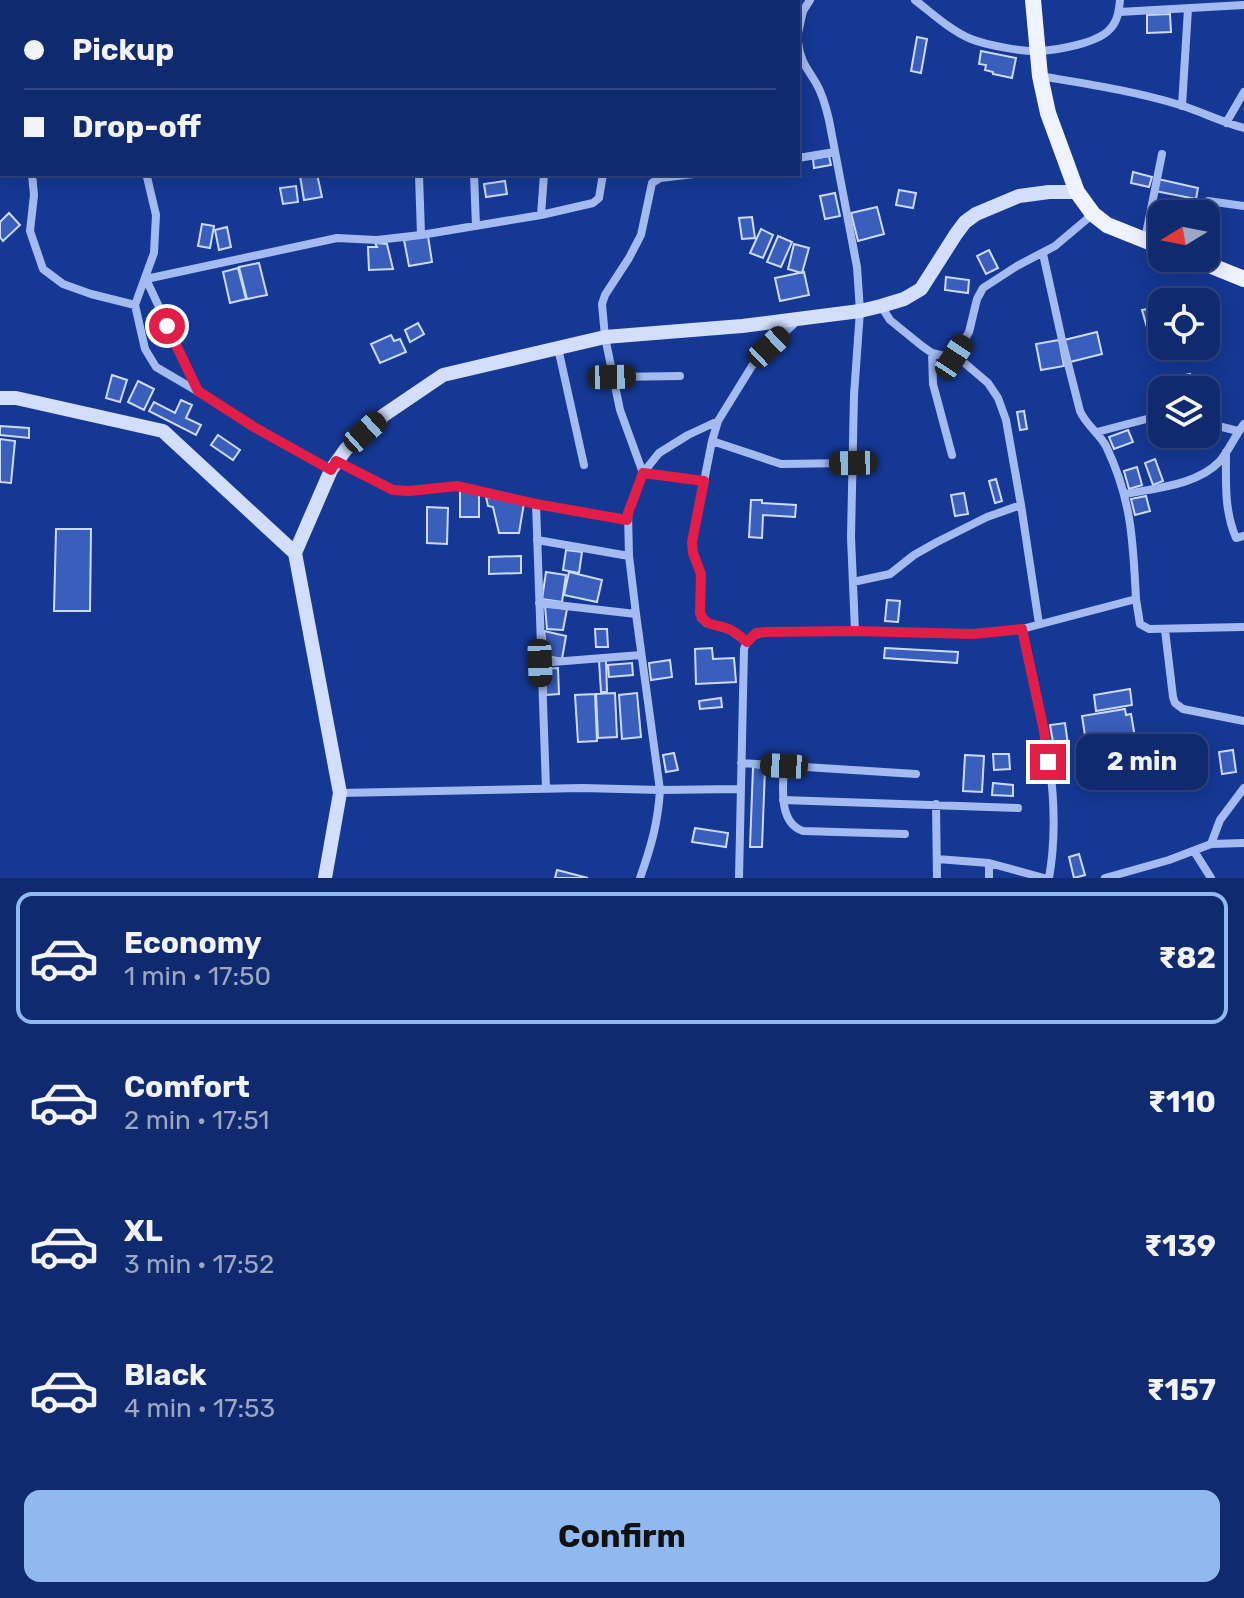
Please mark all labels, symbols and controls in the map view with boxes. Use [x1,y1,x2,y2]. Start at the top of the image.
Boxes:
text: Pickup [72,32,174,68]
text: Drop-off [72,109,201,145]
north arrow [1148,200,1220,272]
map controls [1148,200,1220,448]
button: locate [1148,288,1220,360]
route start [149,308,185,344]
car [743,322,795,372]
car [931,330,977,384]
car [588,365,636,389]
button: layers [1148,376,1220,448]
car [339,407,391,457]
car [829,451,877,475]
car [527,639,553,687]
callout: 2 min [1076,734,1208,790]
route end [1030,744,1066,780]
text: 2 min [1107,746,1177,777]
car [759,753,809,779]
icon: car [28,922,100,994]
text: Economy [124,925,262,961]
text: ₹82 [1158,940,1216,976]
text: 1 min · 17:50 [124,961,271,992]
icon: car [28,1066,100,1138]
text: Comfort [124,1069,250,1105]
text: ₹110 [1148,1084,1216,1120]
text: 2 min · 17:51 [124,1105,269,1136]
icon: car [28,1210,100,1282]
text: XL [124,1213,163,1249]
text: ₹139 [1144,1228,1216,1264]
text: 3 min · 17:52 [124,1249,274,1280]
icon: car [28,1354,100,1426]
text: Black [124,1357,207,1393]
text: ₹157 [1147,1372,1216,1408]
text: 4 min · 17:53 [124,1393,275,1424]
button: Confirm [24,1490,1220,1582]

